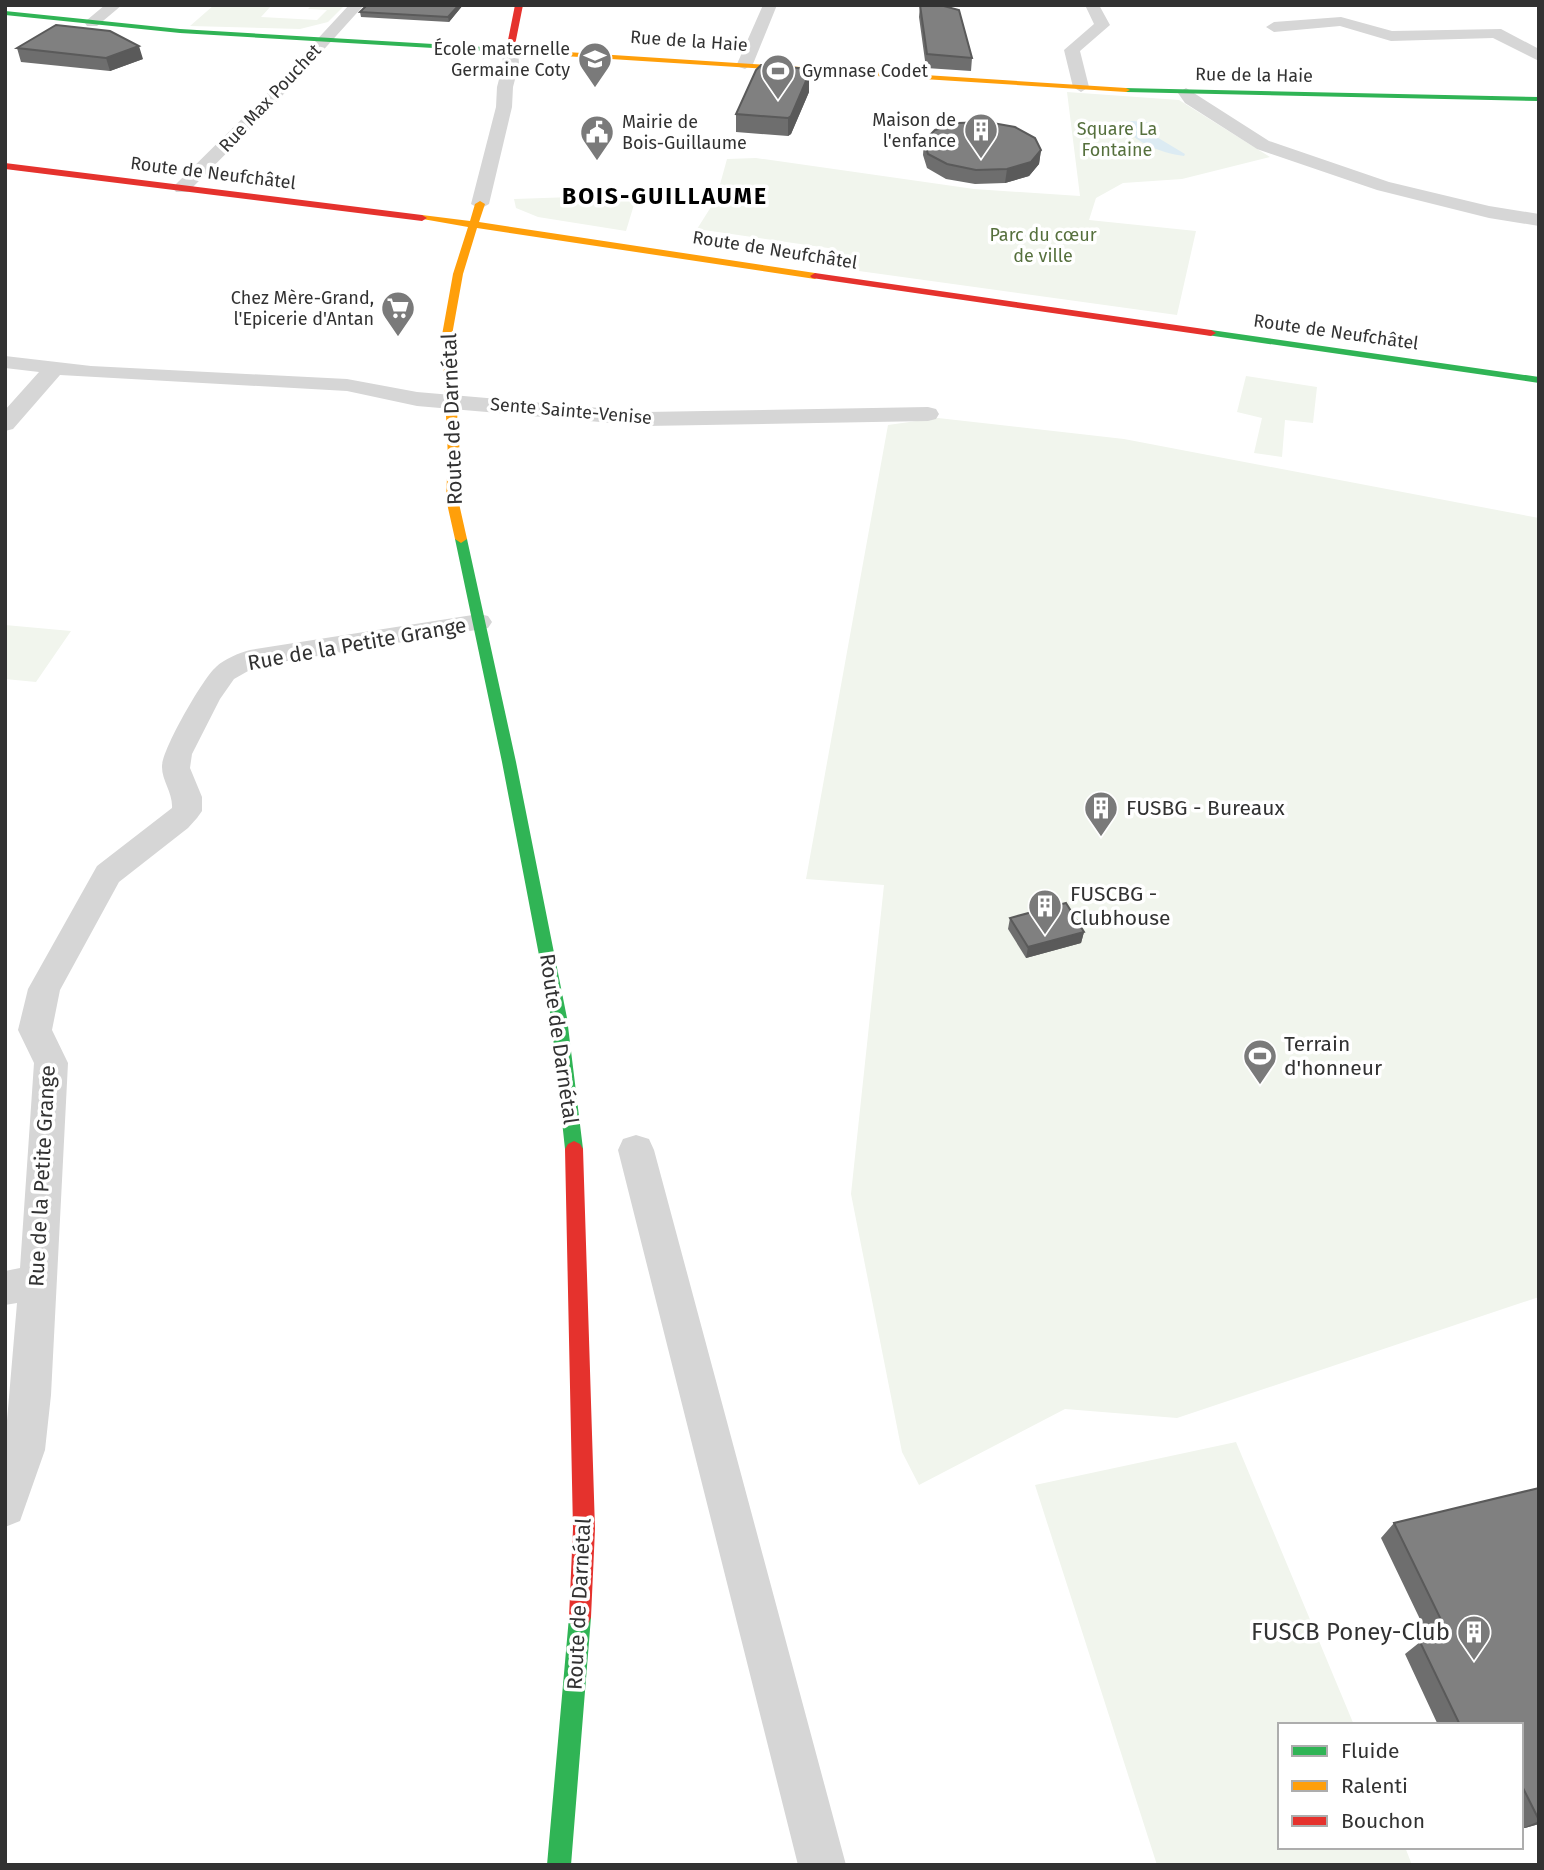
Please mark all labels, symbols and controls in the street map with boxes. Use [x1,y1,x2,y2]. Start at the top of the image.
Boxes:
street label: Rue de la Haie [629,26,749,56]
place label: École maternelle Germaine Coty [433,37,570,81]
street label: Rue Max Pouchet [214,39,326,157]
school or university icon: École maternelle Germaine Coty [576,40,614,89]
sports icon: Gymnase Codet [759,52,797,101]
place label: Gymnase Codet [802,60,929,82]
street label: Rue de la Haie [1195,63,1313,87]
place label: Maison de l'enfance [872,109,956,152]
place label: Mairie de Bois-Guillaume [622,111,747,154]
building icon: Maison de l'enfance [962,111,1000,160]
public building icon: Mairie de Bois-Guillaume [578,113,616,162]
park label: Square La Fontaine [1077,118,1157,161]
street label: Route de Neufchâtel [129,152,297,194]
district label: BOIS-GUILLAUME [562,182,768,210]
park label: Parc du cœur de ville [989,224,1097,267]
street label: Route de Neufchâtel [691,226,859,274]
place label: Chez Mère-Grand, l'Epicerie d'Antan [231,287,374,330]
supermarket icon: Chez Mère-Grand, l'Epicerie d'Antan [379,289,417,338]
street label: Route de Neufchâtel [1252,310,1420,354]
street label: Route de Darnétal [436,333,468,505]
street label: Sente Sainte-Venise [489,393,653,429]
street label: Rue de la Petite Grange [246,612,468,676]
building icon: FUSBG - Bureaux [1082,789,1120,838]
place label: FUSBG - Bureaux [1126,795,1285,821]
place label: FUSCBG - Clubhouse [1070,881,1170,931]
building icon: FUSCBG - Clubhouse [1026,887,1064,936]
street label: Route de Darnétal [534,952,584,1126]
place label: Terrain d'honneur [1284,1031,1382,1081]
sports icon: Terrain d'honneur [1241,1037,1279,1086]
street label: Rue de la Petite Grange [23,1065,61,1287]
street label: Route de Darnétal [562,1517,596,1691]
building icon: FUSCB Poney-Club [1455,1613,1493,1662]
place label: FUSCB Poney-Club [1251,1618,1450,1646]
legend [1278,1723,1523,1849]
text: Fluide [1341,1738,1399,1764]
text: Ralenti [1341,1773,1408,1799]
text: Bouchon [1341,1808,1425,1834]

